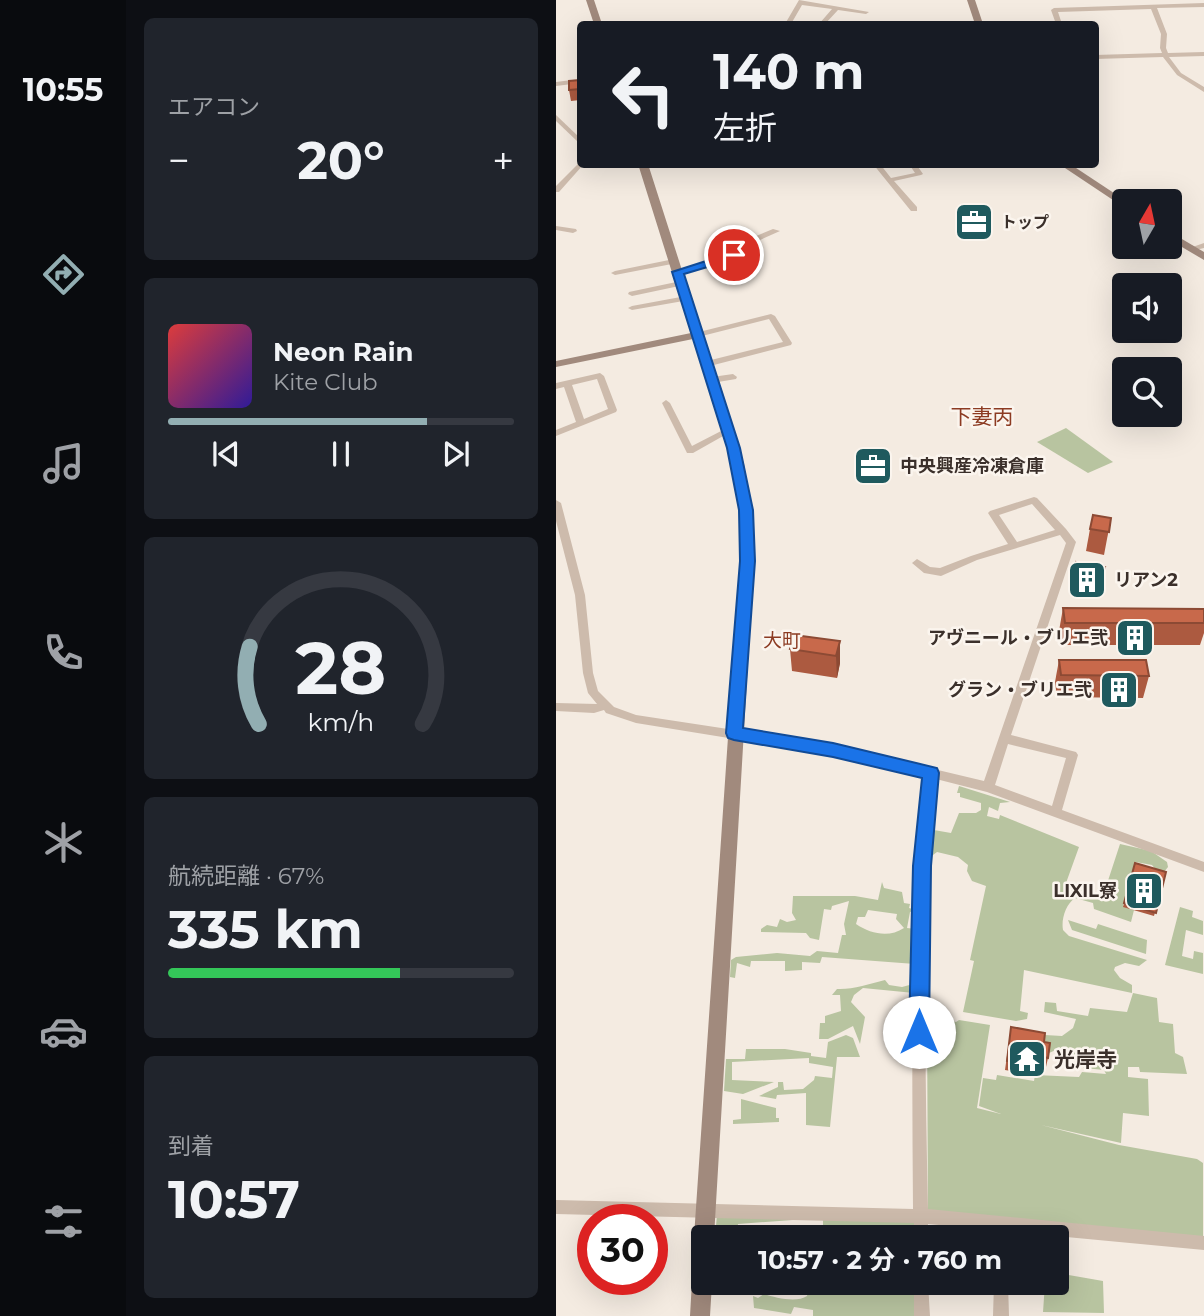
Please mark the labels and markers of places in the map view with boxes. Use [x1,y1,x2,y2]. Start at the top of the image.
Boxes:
office icon: トップ [953,201,995,243]
place label: トップ [1001,213,1049,232]
pin [704,225,764,285]
office icon: 中央興産冷凍倉庫 [852,445,894,487]
place label: 中央興産冷凍倉庫 [900,455,1044,477]
building icon: リアン2 [1066,559,1108,601]
place label: リアン2 [1114,569,1178,591]
building icon: アヴニール・ブリエ弐 [1114,617,1156,659]
place label: アヴニール・ブリエ弐 [928,627,1108,649]
building icon: グラン・ブリエ弐 [1098,669,1140,711]
place label: グラン・ブリエ弐 [948,679,1092,701]
building icon: LIXIL寮 [1123,870,1165,912]
place label: LIXIL寮 [1053,880,1117,902]
temple icon: 光岸寺 [1006,1038,1048,1080]
place label: 光岸寺 [1054,1047,1117,1072]

